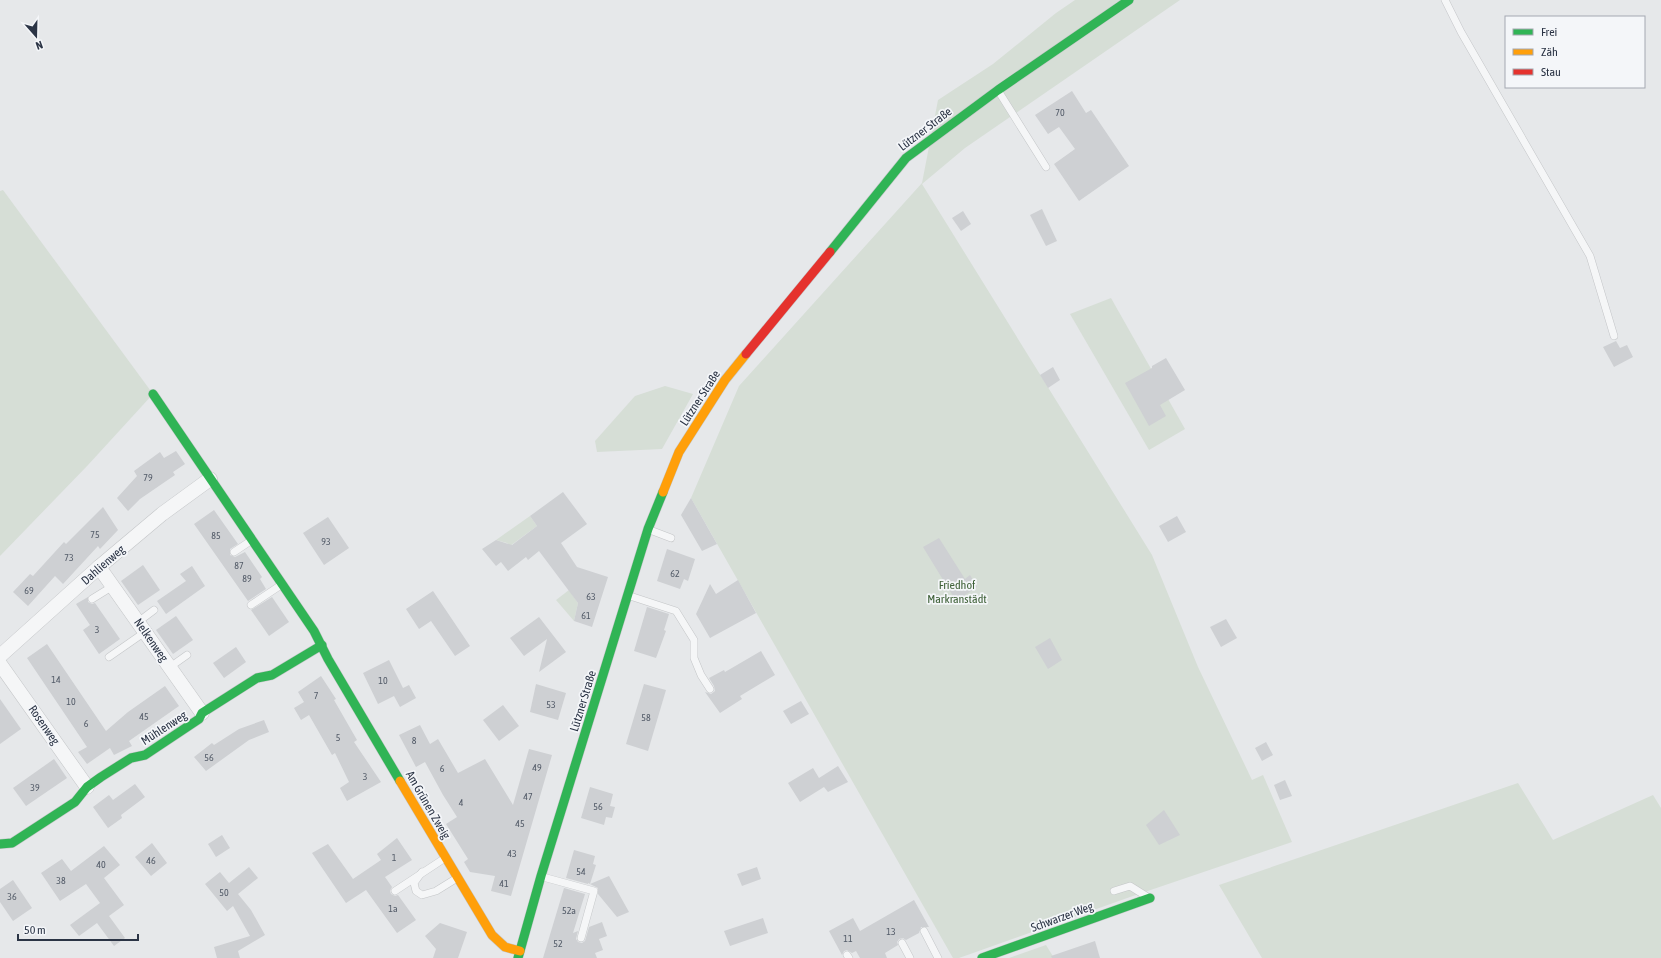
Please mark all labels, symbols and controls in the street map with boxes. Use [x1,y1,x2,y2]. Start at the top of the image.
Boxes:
north arrow [16,16,56,56]
legend [1505,16,1645,88]
text: Frei [1541,25,1557,39]
text: N [34,39,45,52]
text: Zäh [1541,45,1558,59]
text: Stau [1541,65,1561,79]
street label: Lützner Straße [896,104,954,154]
house number: 70 [1055,107,1065,118]
street label: Lützner Straße [677,368,723,428]
house number: 79 [143,472,153,483]
house number: 75 [90,529,100,540]
house number: 85 [211,530,221,541]
house number: 93 [321,536,331,547]
street label: Dahlienweg [78,542,128,588]
house number: 73 [64,552,74,563]
house number: 87 [234,560,244,571]
house number: 62 [670,568,680,579]
house number: 89 [242,573,252,584]
park label: Friedhof Markranstädt [927,578,987,606]
house number: 69 [24,585,34,596]
house number: 63 [586,591,596,602]
house number: 61 [581,610,591,621]
street label: Nelkenweg [131,616,171,665]
house number: 3 [95,624,100,635]
street label: Lützner Straße [567,669,599,733]
house number: 14 [51,674,61,685]
house number: 10 [378,675,388,686]
house number: 7 [314,690,319,701]
house number: 10 [66,696,76,707]
house number: 53 [546,699,556,710]
street label: Rosenweg [25,703,63,748]
street label: Mühlenweg [139,708,190,748]
house number: 45 [139,711,149,722]
house number: 58 [641,712,651,723]
house number: 6 [84,718,89,729]
house number: 5 [336,732,341,743]
house number: 8 [412,735,417,746]
house number: 56 [204,752,214,763]
house number: 49 [532,762,542,773]
house number: 6 [440,763,445,774]
street label: Am Grünen Zweig [403,768,454,842]
house number: 3 [363,771,368,782]
house number: 39 [30,782,40,793]
house number: 47 [523,791,533,802]
house number: 4 [459,797,464,808]
house number: 56 [593,801,603,812]
house number: 45 [515,818,525,829]
house number: 43 [507,848,517,859]
house number: 1 [392,852,397,863]
house number: 46 [146,855,156,866]
house number: 40 [96,859,106,870]
house number: 54 [576,866,586,877]
house number: 38 [56,875,66,886]
house number: 41 [499,878,509,889]
house number: 50 [219,887,229,898]
house number: 36 [7,891,17,902]
street label: Schwarzer Weg [1029,899,1096,935]
house number: 1a [388,903,398,914]
house number: 52a [562,905,576,916]
scale bar [18,916,138,942]
text: 50 m [24,923,46,937]
house number: 13 [886,926,896,937]
house number: 11 [843,933,853,944]
house number: 52 [553,938,563,949]

